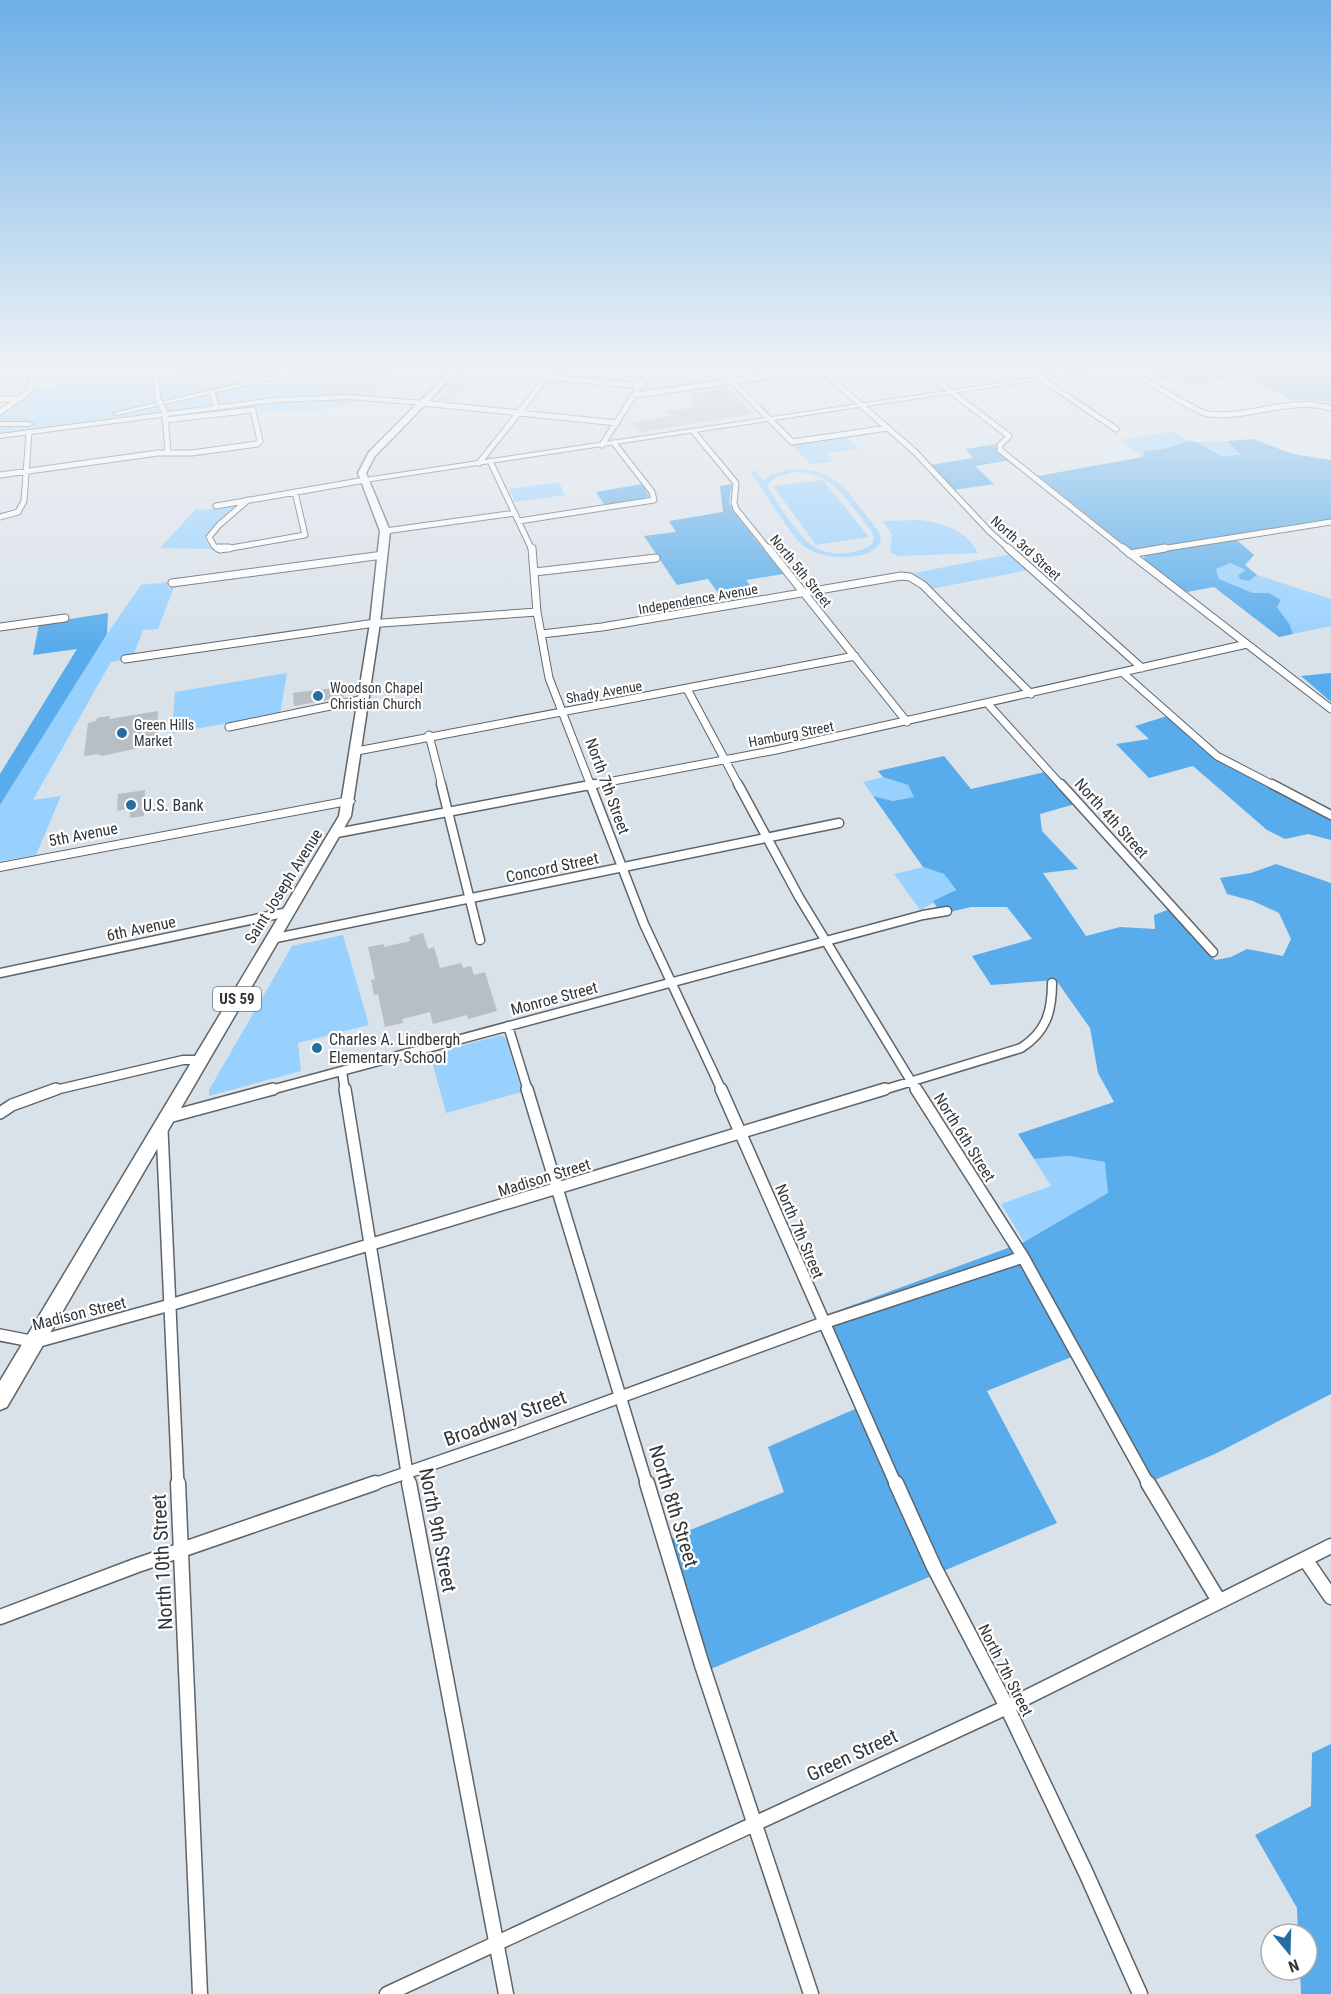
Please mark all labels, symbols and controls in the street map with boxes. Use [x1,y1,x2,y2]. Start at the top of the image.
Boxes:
street label: North 3rd Street [988,512,1064,584]
street label: North 5th Street [767,532,835,610]
street label: Independence Avenue [637,581,759,617]
street label: Shady Avenue [565,677,644,707]
place label: Woodson Chapel Christian Church [330,680,423,712]
marker: Woodson Chapel Christian Church [311,689,325,703]
place label: Green Hills Market [134,717,194,749]
street label: Hamburg Street [747,718,835,750]
marker: Green Hills Market [115,726,129,740]
street label: North 7th Street [581,736,634,837]
street label: North 4th Street [1071,774,1153,862]
place label: U.S. Bank [143,796,205,815]
marker: U.S. Bank [124,798,138,812]
street label: 5th Avenue [47,818,119,851]
street label: Saint Joseph Avenue [240,825,326,947]
street label: Concord Street [504,848,600,887]
street label: 6th Avenue [105,912,177,945]
street label: Monroe Street [509,978,600,1019]
road number: US 59 [213,987,261,1011]
place label: Charles A. Lindbergh Elementary School [329,1030,460,1067]
marker: Charles A. Lindbergh Elementary School [310,1041,324,1055]
street label: North 6th Street [930,1089,999,1185]
street label: Madison Street [496,1154,593,1201]
street label: North 7th Street [771,1181,828,1282]
street label: Madison Street [30,1293,128,1334]
street label: Broadway Street [440,1385,570,1451]
street label: North 8th Street [644,1442,704,1570]
street label: North 9th Street [414,1466,462,1594]
street label: North 10th Street [146,1493,178,1631]
street label: North 7th Street [974,1621,1037,1720]
street label: Green Street [803,1723,901,1787]
north arrow [1259,1922,1319,1982]
text: N [1286,1955,1301,1976]

